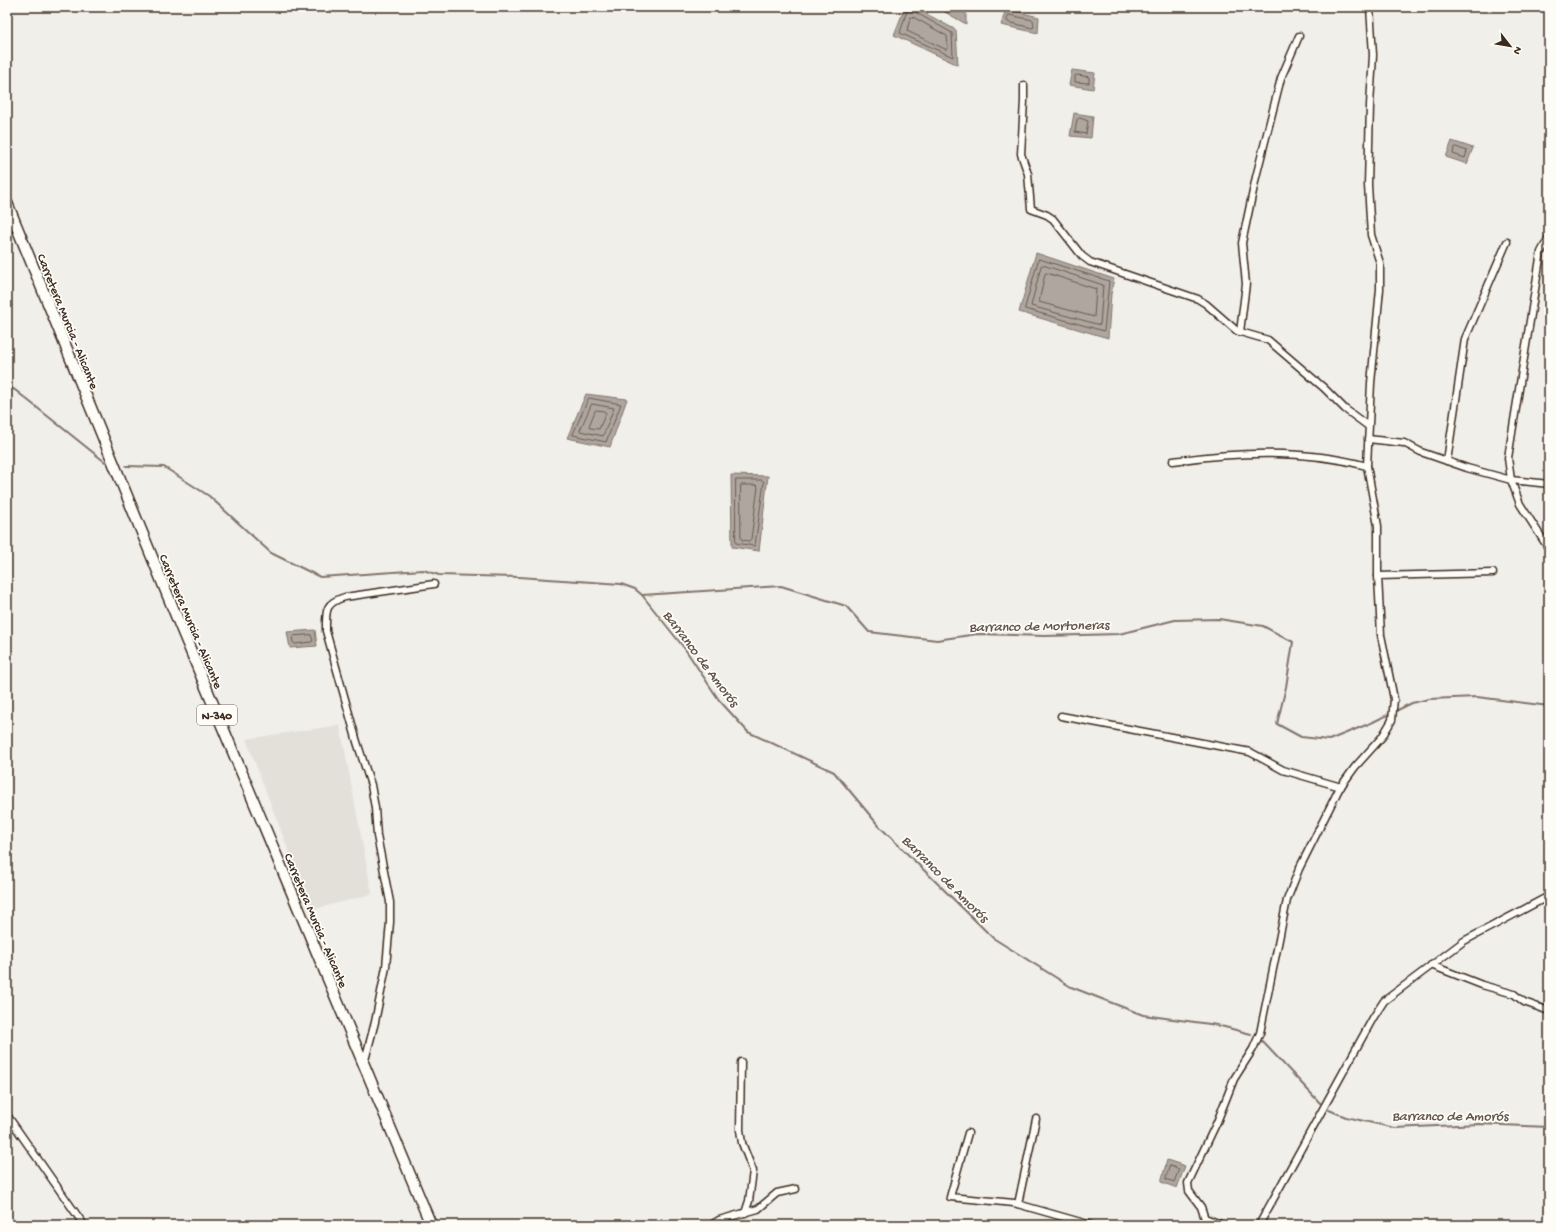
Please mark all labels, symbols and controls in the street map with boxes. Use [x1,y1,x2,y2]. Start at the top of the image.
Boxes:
north arrow [1490,26,1530,66]
text: N [1510,44,1524,56]
street label: Carretera Murcia - Alicante [33,252,101,392]
street label: Carretera Murcia - Alicante [155,552,225,692]
water label: Barranco de Amorós [658,608,743,712]
water label: Barranco de Mortoneras [969,618,1111,637]
road number: N-340 [197,705,237,725]
water label: Barranco de Amorós [897,833,993,928]
street label: Carretera Murcia - Alicante [280,851,350,991]
water label: Barranco de Amorós [1392,1109,1510,1126]

